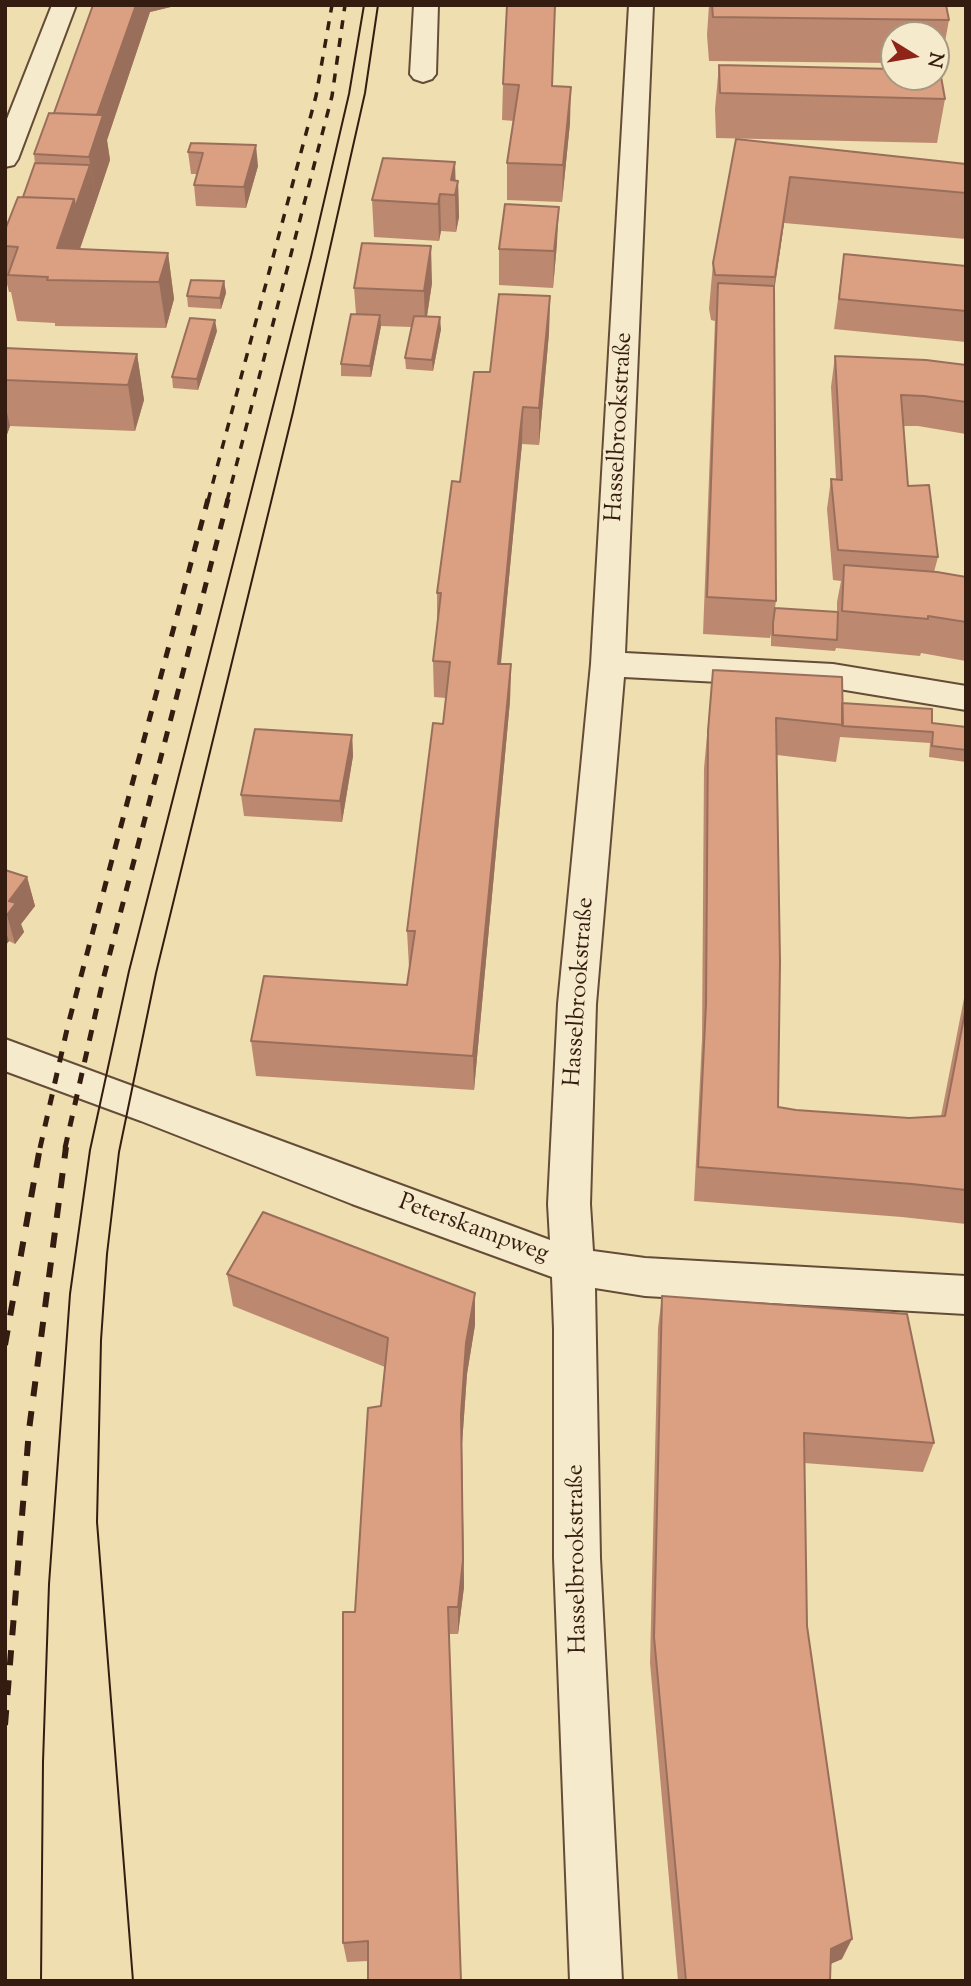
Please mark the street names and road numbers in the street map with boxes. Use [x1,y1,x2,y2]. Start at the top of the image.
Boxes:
street label: Hasselbrookstraße [602,332,640,522]
street label: Hasselbrookstraße [560,896,602,1088]
street label: Peterskampweg [394,1189,552,1271]
street label: Hasselbrookstraße [563,1464,595,1654]

